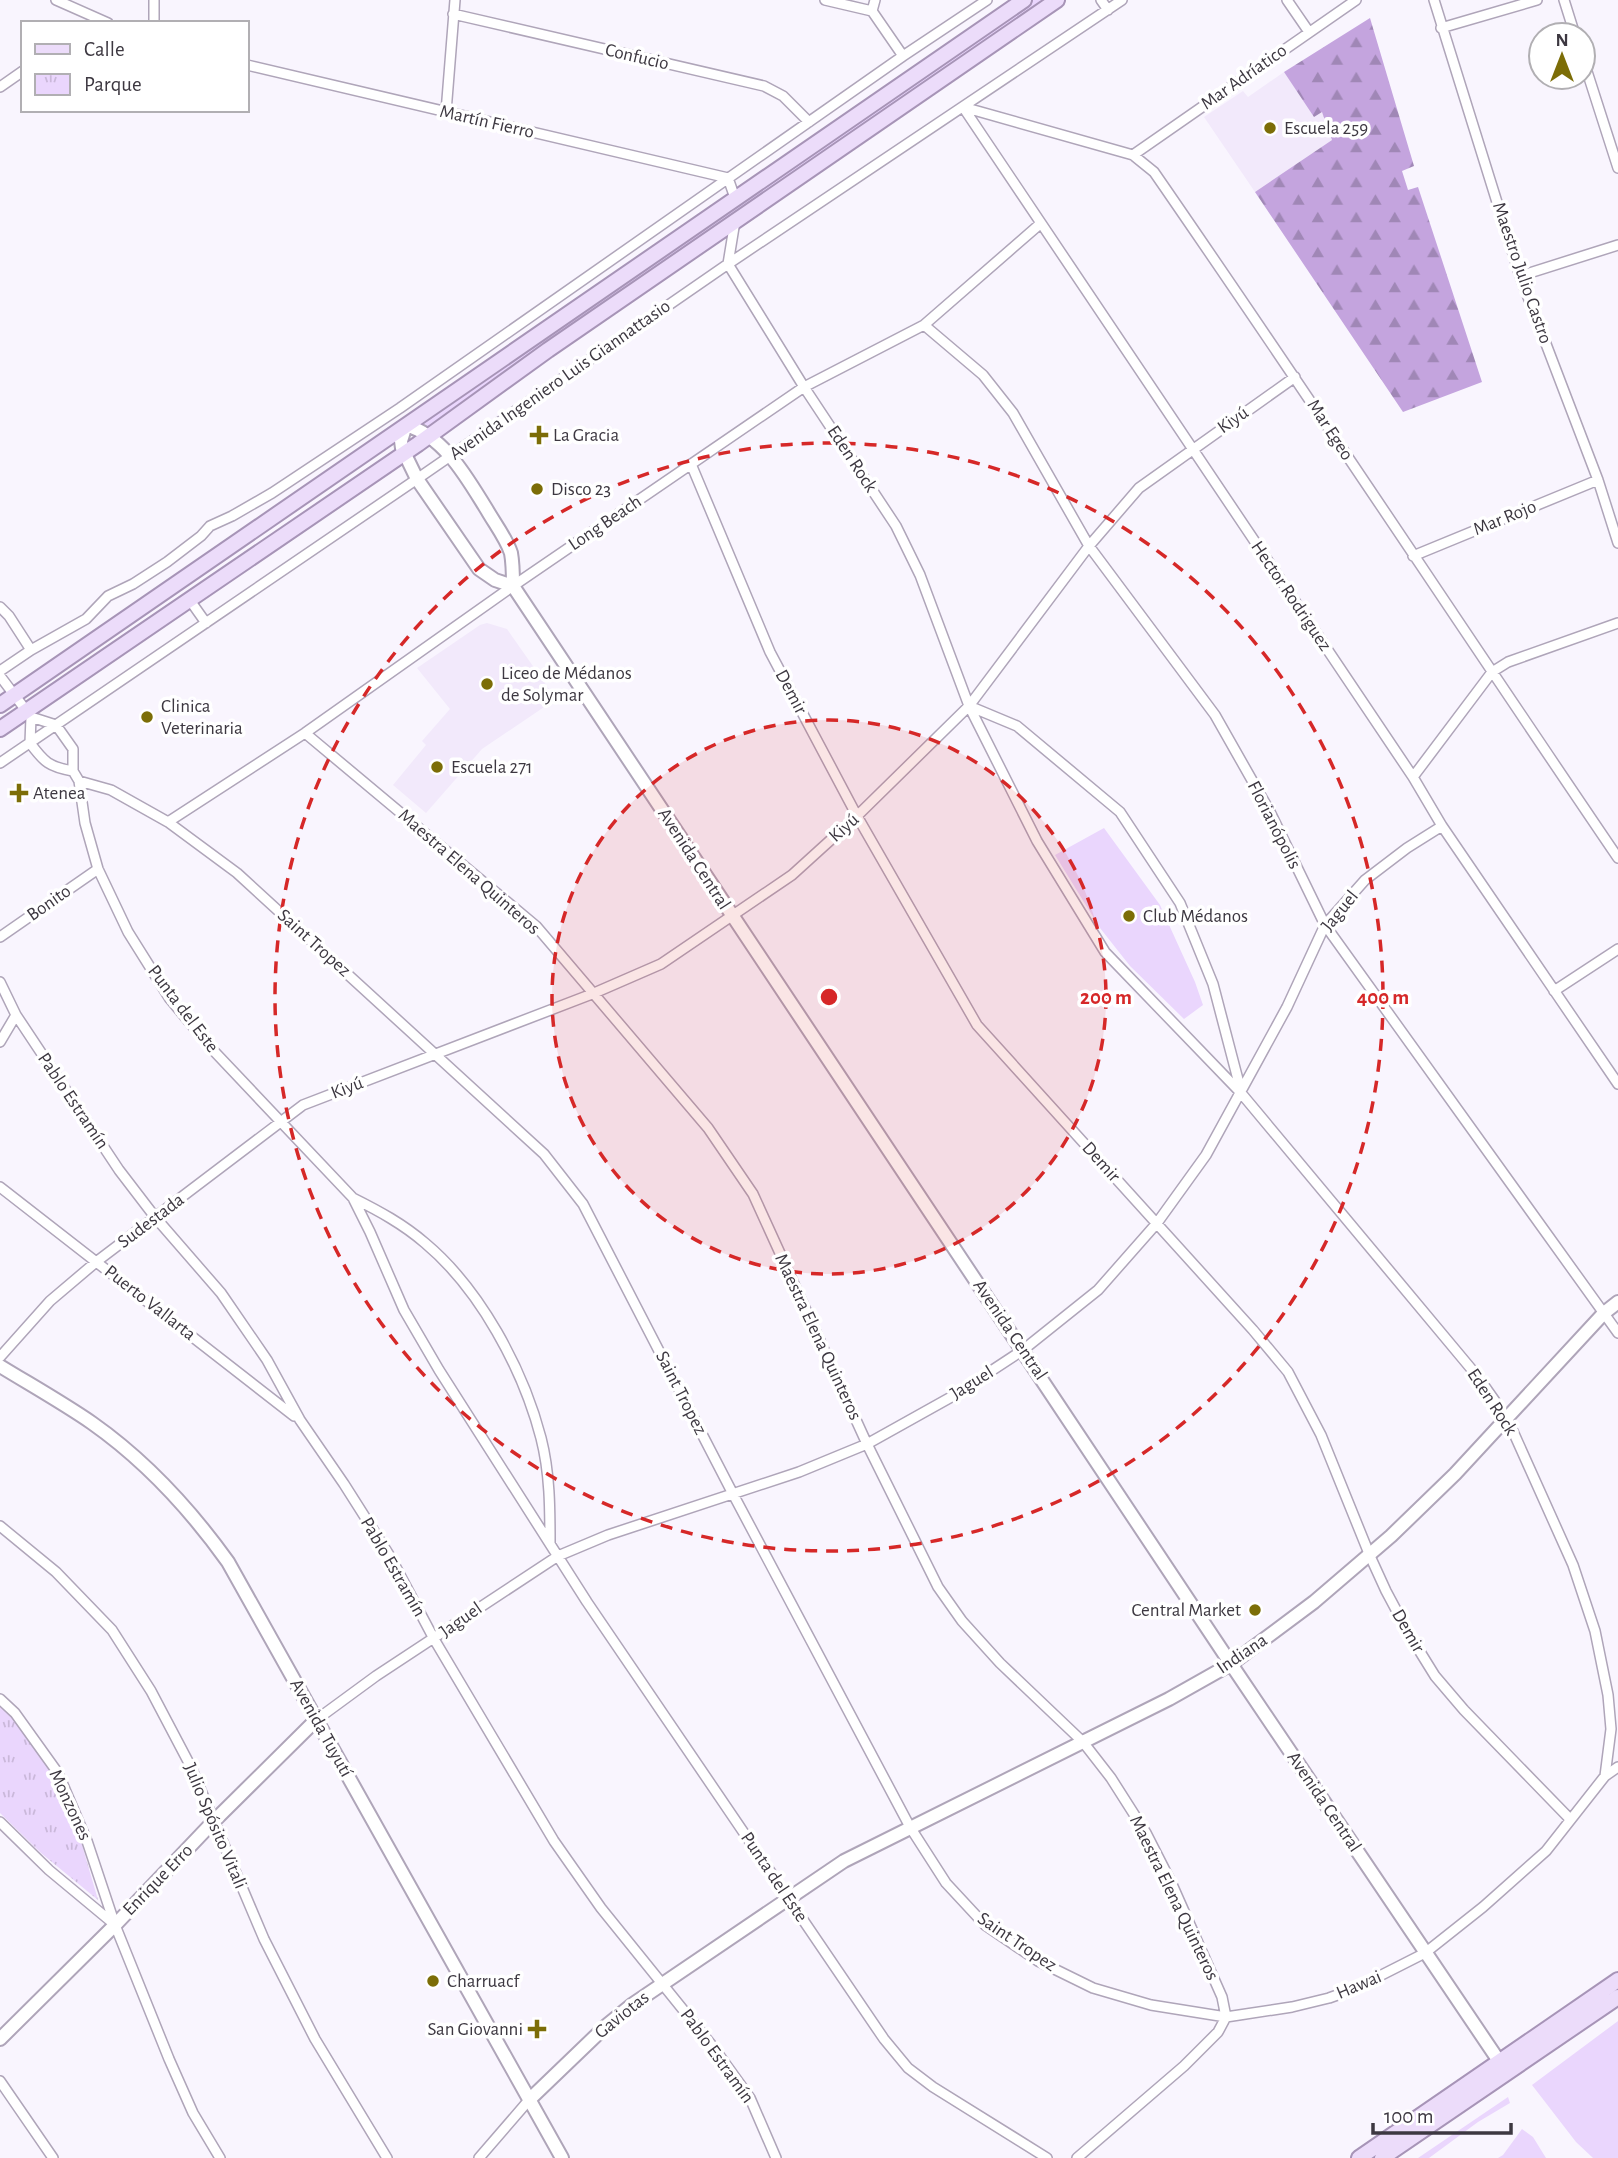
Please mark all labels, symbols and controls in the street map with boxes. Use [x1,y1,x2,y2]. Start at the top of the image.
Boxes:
legend [21,21,248,112]
north arrow [1527,21,1597,91]
text: N [1555,31,1569,50]
text: Calle [84,39,125,60]
street label: Confucio [603,40,671,74]
street label: Mar Adríatico [1198,41,1290,113]
text: Parque [84,74,142,95]
street label: Martín Fierro [438,102,536,142]
place label: Escuela 259 [1284,119,1368,138]
marker: Escuela 259 [1262,120,1278,136]
street label: Maestro Julio Castro [1489,200,1555,346]
street label: Avenida Ingeniero Luis Giannattasio [446,296,674,464]
street label: Mar Egeo [1303,396,1357,464]
street label: Kiyú [1214,403,1252,437]
street label: Eden Rock [824,422,881,496]
place label: La Gracia [553,426,619,445]
marker: La Gracia [531,427,547,443]
place label: Disco 23 [551,480,611,499]
marker: Disco 23 [529,481,545,497]
street label: Long Beach [565,492,645,554]
street label: Mar Rojo [1471,497,1539,539]
street label: Hector Rodriguez [1247,538,1335,655]
place label: Liceo de Médanos de Solymar [501,664,632,705]
street label: Demir [772,667,810,717]
marker: Liceo de Médanos de Solymar [479,676,495,692]
place label: Clinica Veterinaria [161,697,243,738]
marker: Clinica Veterinaria [139,709,155,725]
place label: Escuela 271 [451,758,533,777]
marker: Escuela 271 [429,759,445,775]
street label: Florianópolis [1244,778,1304,872]
place label: Atenea [33,784,86,803]
marker: Atenea [11,785,27,801]
street label: Avenida Central [654,805,734,913]
street label: Maestra Elena Quinteros [395,806,543,938]
street label: Kiyú [825,810,863,846]
street label: Bonito [24,881,74,925]
street label: Jaguel [1318,887,1362,935]
street label: Saint Tropez [274,906,354,981]
place label: Club Médanos [1143,907,1248,926]
marker: Club Médanos [1121,908,1137,924]
street label: Punta del Este [144,962,222,1056]
centre of rings [817,985,841,1009]
text: 200 m [1080,987,1132,1008]
text: 400 m [1357,987,1409,1008]
street label: Pablo Estramín [34,1049,112,1153]
street label: Kiyú [328,1073,366,1103]
street label: Demir [1078,1138,1124,1186]
street label: Sudestada [114,1190,188,1252]
street label: Maestra Elena Quinteros [771,1251,865,1423]
street label: Puerto Vallarta [101,1262,199,1344]
street label: Avenida Central [969,1276,1051,1384]
street label: Saint Tropez [652,1348,710,1438]
street label: Jaguel [947,1363,997,1403]
street label: Eden Rock [1464,1365,1521,1439]
street label: Pablo Estramín [357,1514,429,1620]
street label: Jaguel [436,1599,486,1641]
place label: Central Market [1132,1601,1241,1620]
marker: Central Market [1247,1602,1263,1618]
street label: Demir [1388,1606,1428,1656]
street label: Indiana [1213,1630,1271,1678]
street label: Avenida Tuyutí [286,1676,356,1781]
street label: Avenida Central [1283,1748,1365,1856]
street label: Julio Spósito Vitali [180,1760,250,1892]
street label: Monzones [45,1767,95,1843]
street label: Maestra Elena Quinteros [1126,1813,1222,1983]
street label: Punta del Este [737,1829,811,1925]
street label: Enrique Erro [120,1841,196,1919]
street label: Saint Tropez [974,1909,1060,1975]
street label: Hawai [1334,1967,1384,2003]
place label: Charruacf [447,1972,520,1991]
marker: Charruacf [425,1973,441,1989]
street label: Gaviotas [591,1988,653,2042]
street label: Pablo Estramín [677,2005,757,2107]
place label: San Giovanni [427,2020,523,2039]
marker: San Giovanni [529,2021,545,2037]
scale bar [1373,2092,1511,2136]
text: 100 m [1384,2106,1434,2127]

